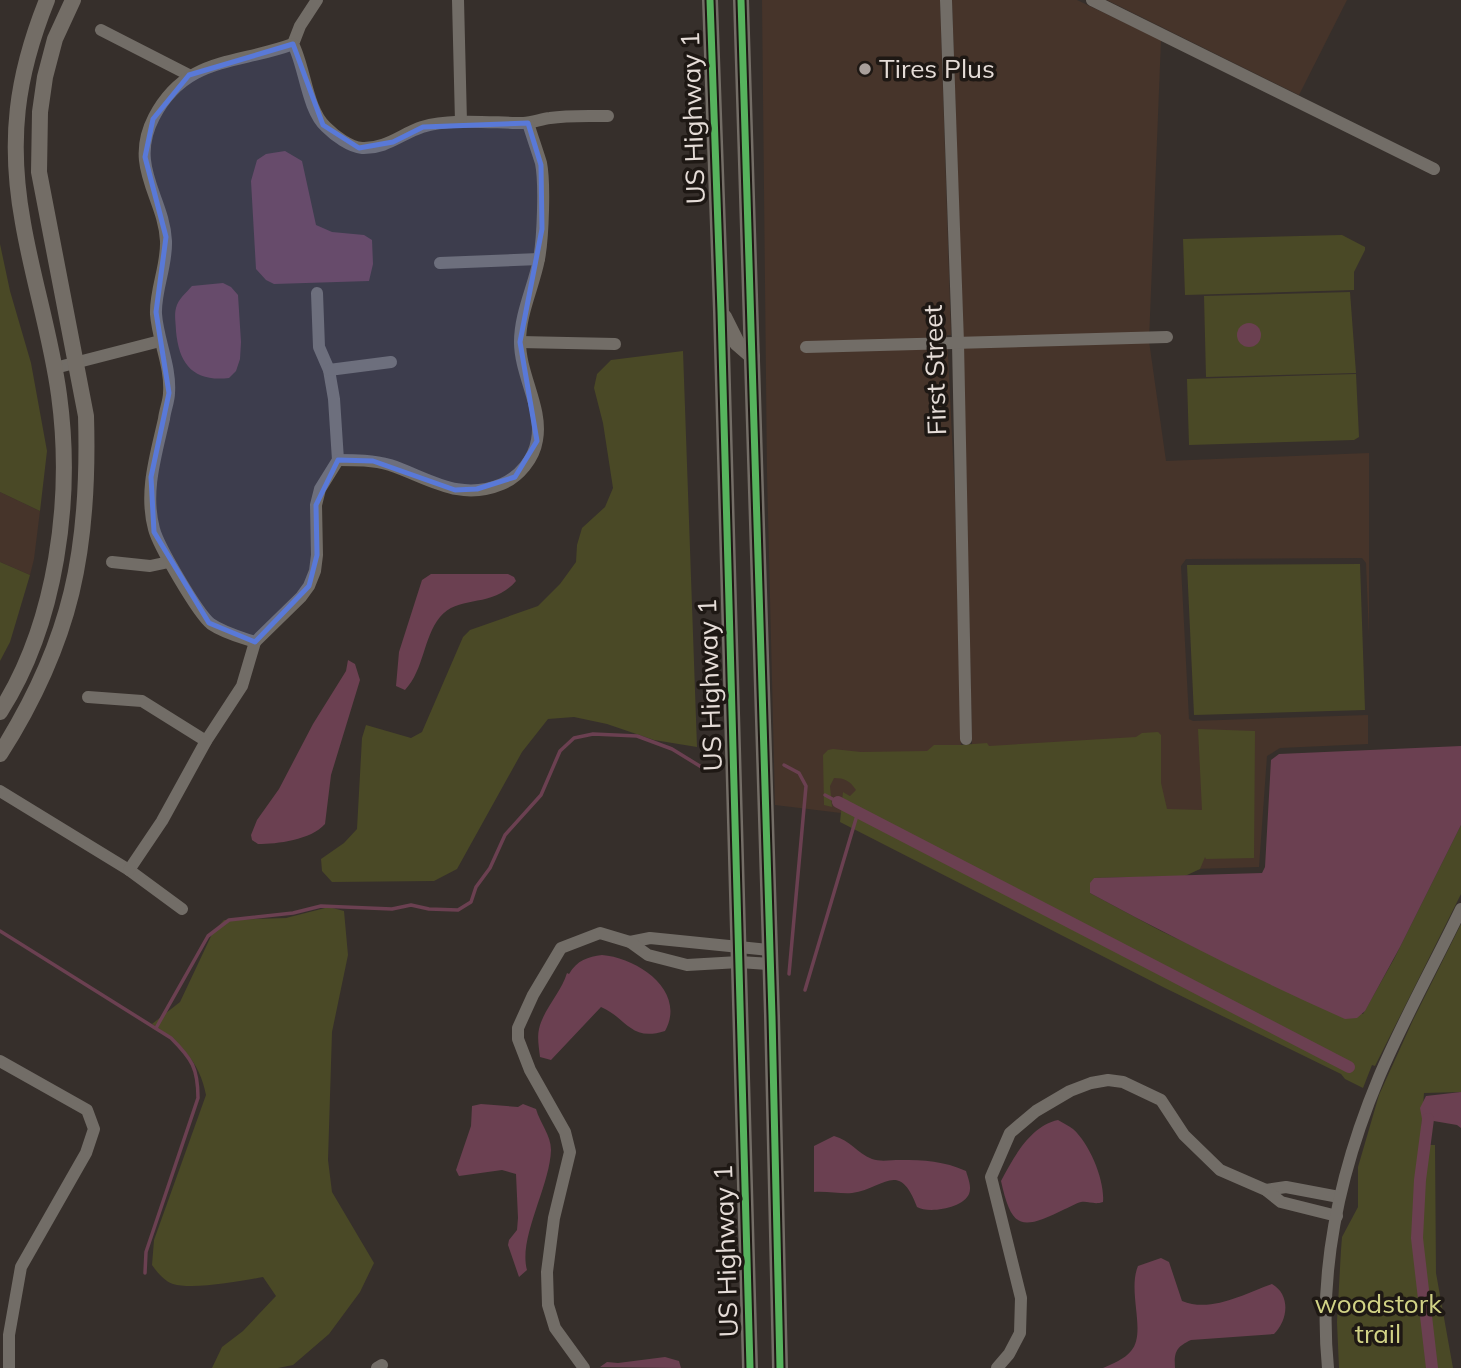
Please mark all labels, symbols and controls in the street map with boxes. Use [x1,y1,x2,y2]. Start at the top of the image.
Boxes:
street label: US Highway 1 [673,31,712,205]
place label: Tires Plus [879,52,995,85]
marker: Tires Plus [857,61,873,77]
street label: First Street [916,304,953,436]
street label: US Highway 1 [690,598,729,772]
street label: US Highway 1 [706,1164,745,1338]
park label: woodstork trail [1314,1287,1442,1350]

